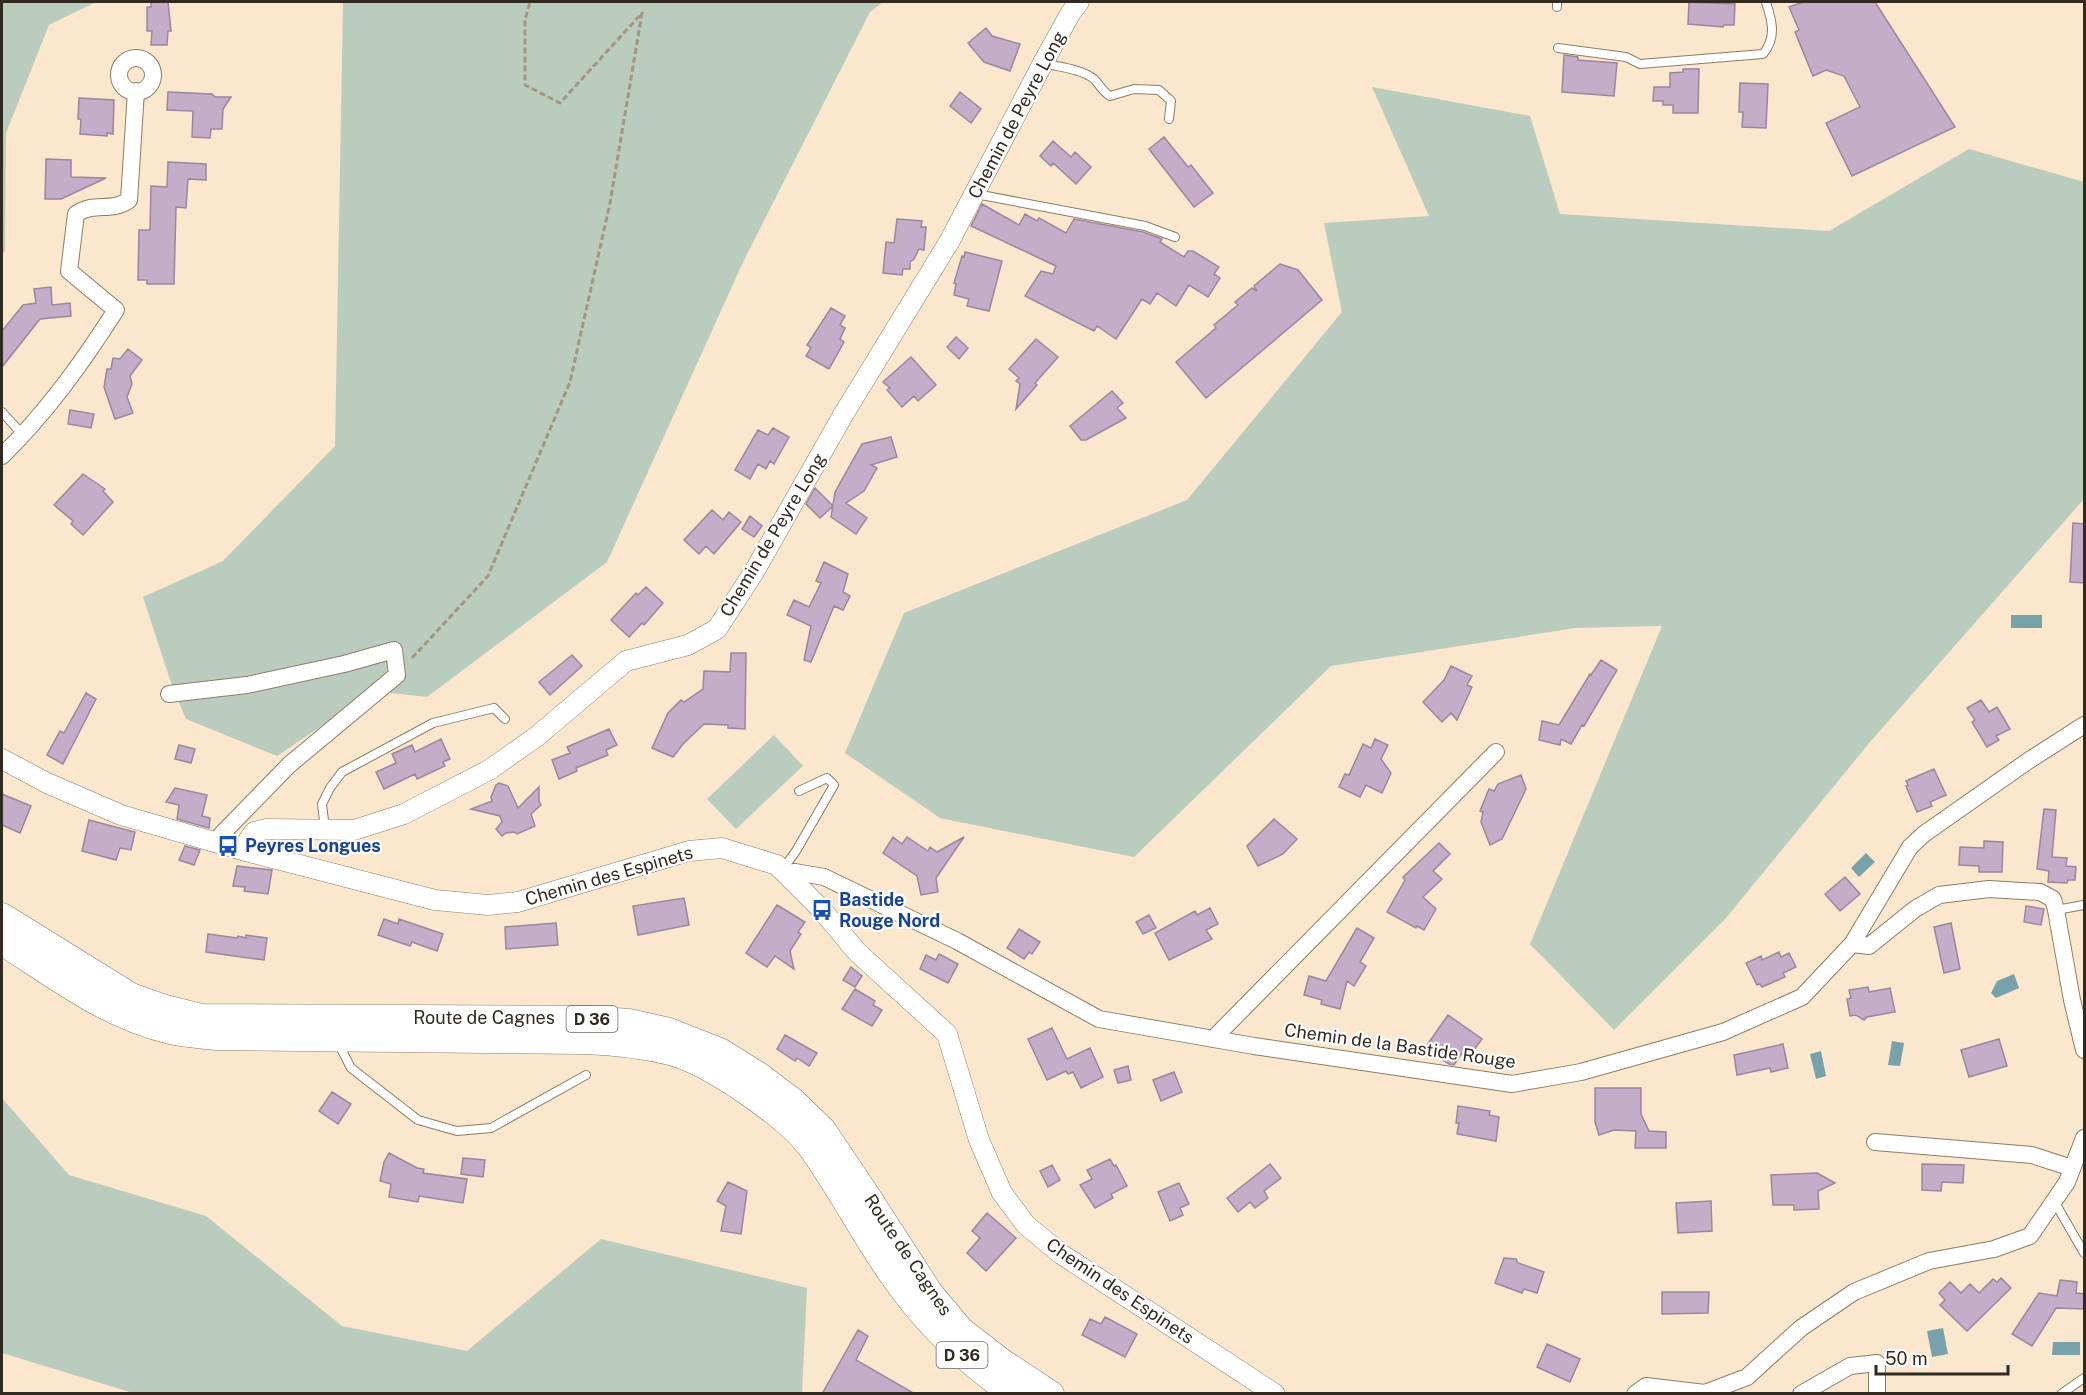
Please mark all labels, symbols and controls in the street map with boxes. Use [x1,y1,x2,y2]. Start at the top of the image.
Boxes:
street label: Chemin de Peyre Long [963,27,1070,202]
street label: Chemin de Peyre Long [715,449,830,620]
bus stop icon: Peyres Longues [216,834,240,858]
place label: Peyres Longues [245,835,381,856]
street label: Chemin des Espinets [523,842,695,910]
place label: Bastide Rouge Nord [839,889,940,931]
bus stop icon: Bastide Rouge Nord [810,898,834,922]
road number: D 36 [566,1006,618,1032]
street label: Route de Cagnes [413,1007,555,1028]
street label: Chemin de la Bastide Rouge [1283,1019,1517,1072]
street label: Route de Cagnes [860,1190,957,1319]
street label: Chemin des Espinets [1042,1233,1198,1348]
scale bar [1876,1338,2008,1376]
road number: D 36 [936,1342,988,1368]
text: 50 m [1885,1348,1928,1369]

